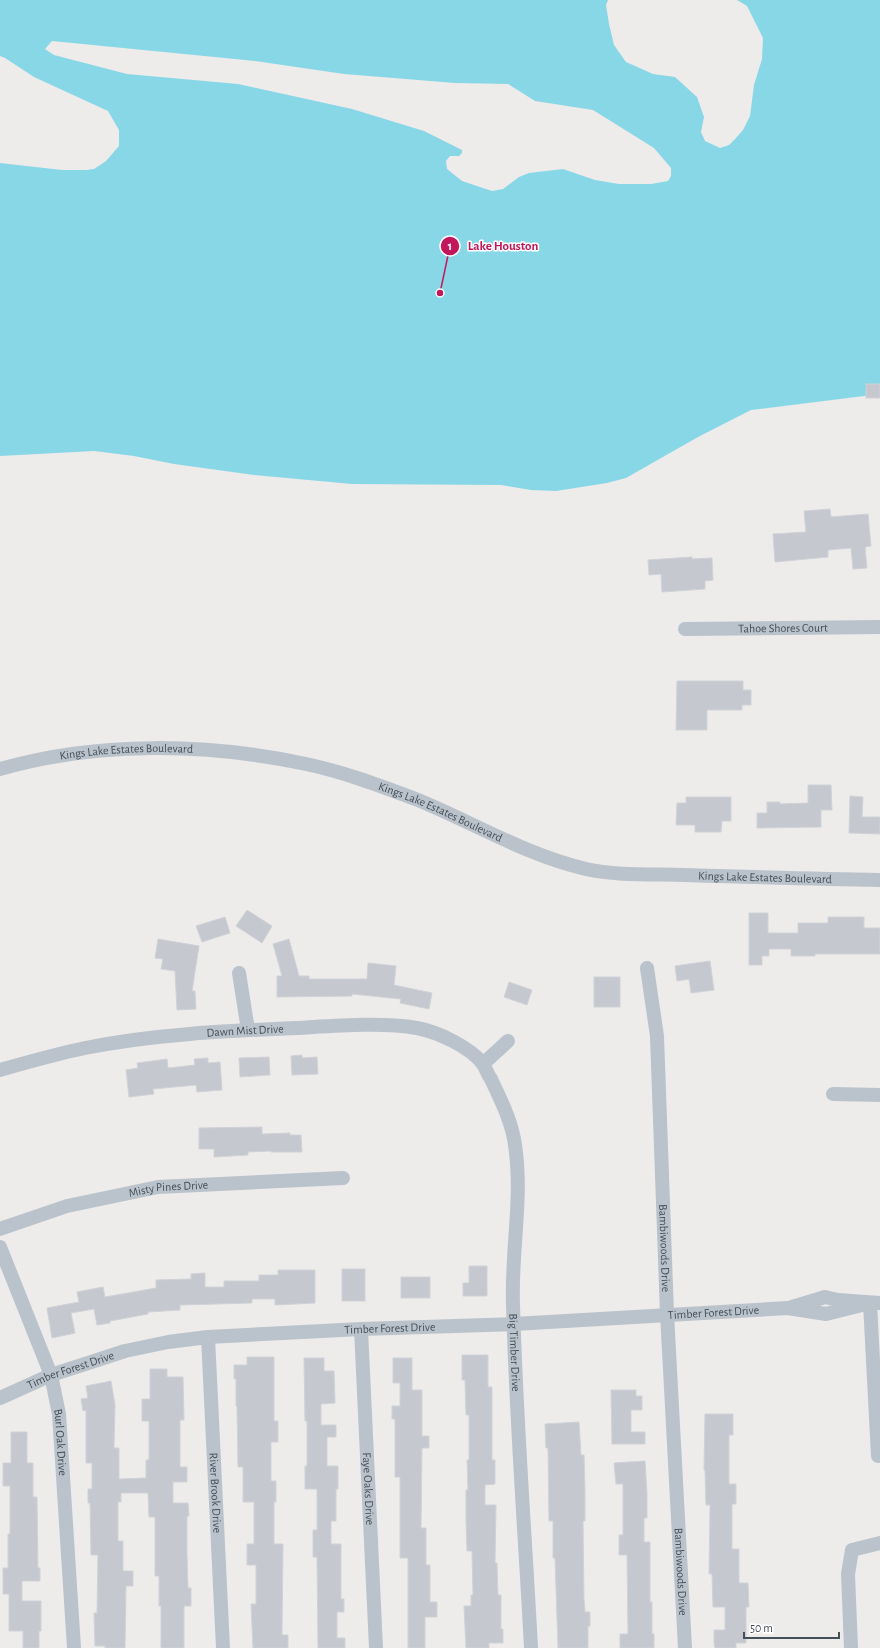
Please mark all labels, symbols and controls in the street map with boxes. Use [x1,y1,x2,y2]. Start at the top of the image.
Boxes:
callout: Lake Houston [440,233,547,258]
text: 1 [448,240,452,252]
text: Lake Houston [468,240,538,253]
street label: Tahoe Shores Court [738,622,828,634]
street label: Kings Lake Estates Boulevard [59,742,193,762]
street label: Kings Lake Estates Boulevard [377,780,504,844]
street label: Kings Lake Estates Boulevard [698,869,832,885]
street label: Dawn Mist Drive [206,1023,284,1039]
street label: Misty Pines Drive [128,1179,209,1199]
street label: Bambiwoods Drive [657,1204,672,1292]
street label: Timber Forest Drive [667,1304,759,1321]
street label: Big Timber Drive [507,1313,522,1392]
street label: Timber Forest Drive [344,1321,436,1336]
street label: Timber Forest Drive [25,1349,115,1391]
street label: Burl Oak Drive [52,1408,69,1476]
street label: River Brook Drive [208,1452,223,1533]
street label: Faye Oaks Drive [360,1452,376,1526]
street label: Bambiwoods Drive [673,1527,689,1616]
scale bar [744,1614,839,1640]
text: 50 m [750,1622,773,1634]

